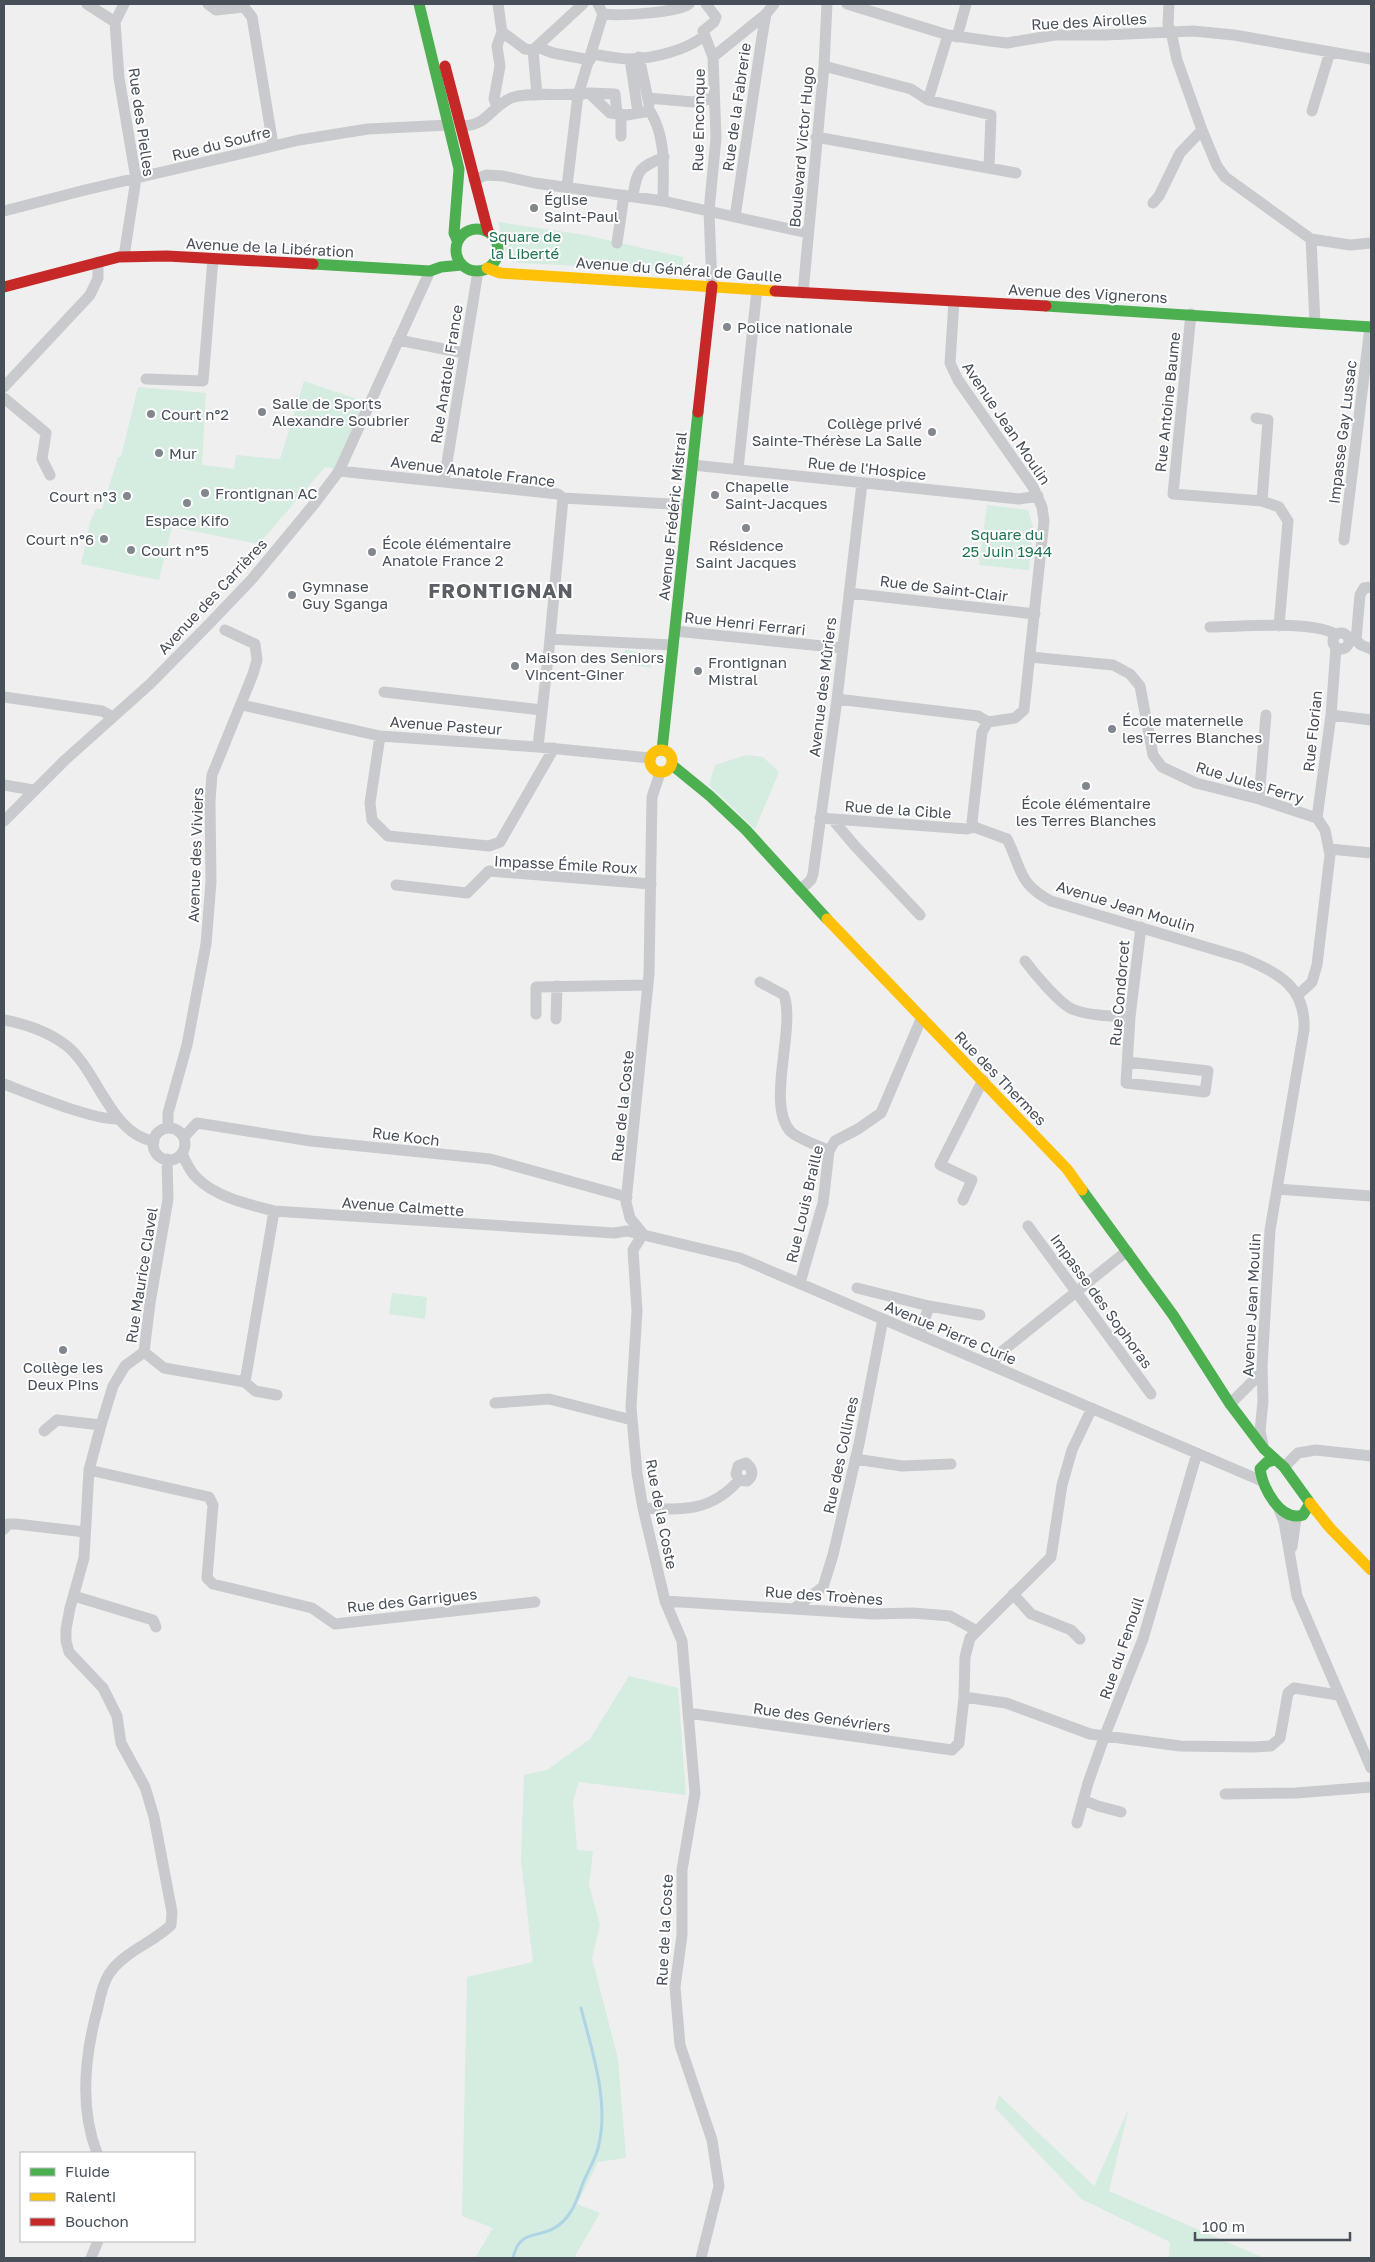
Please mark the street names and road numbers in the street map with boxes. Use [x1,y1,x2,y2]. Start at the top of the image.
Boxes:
street label: Rue des Airolles [1031,9,1147,33]
street label: Rue de la Fabrerie [718,41,754,172]
street label: Rue des Pielles [125,66,159,178]
street label: Boulevard Victor Hugo [785,66,817,228]
street label: Rue Enconque [688,68,708,172]
street label: Rue du Soufre [170,122,272,164]
street label: Avenue de la Libération [186,234,354,260]
street label: Avenue du Général de Gaulle [575,253,783,285]
street label: Avenue des Vignerons [1008,280,1168,306]
street label: Rue Anatole France [426,303,466,445]
street label: Rue Antoine Baume [1151,331,1183,473]
street label: Avenue Jean Moulin [959,358,1055,488]
street label: Impasse Gay Lussac [1324,359,1360,505]
street label: Avenue Frédéric Mistral [654,431,690,601]
street label: Avenue Anatole France [390,452,557,490]
street label: Rue de l'Hospice [807,453,927,483]
street label: Avenue des Carrières [154,534,270,658]
street label: Rue de Saint-Clair [879,571,1009,605]
street label: Rue Henri Ferrari [684,608,806,638]
street label: Avenue des Mûriers [804,616,840,758]
street label: Rue Florian [1299,689,1325,773]
street label: Avenue Pasteur [389,712,503,738]
street label: Rue Jules Ferry [1194,757,1307,807]
street label: Avenue des Viviers [184,787,206,923]
street label: Rue de la Cible [844,796,952,822]
street label: Impasse Émile Roux [494,851,638,877]
street label: Avenue Jean Moulin [1054,876,1198,936]
street label: Rue Condorcet [1105,939,1133,1047]
street label: Rue des Thermes [951,1027,1051,1129]
street label: Rue de la Coste [607,1049,637,1163]
street label: Rue Koch [371,1123,441,1149]
street label: Rue Louis Braille [782,1143,826,1265]
street label: Avenue Calmette [341,1193,465,1219]
street label: Rue Maurice Clavel [121,1206,161,1344]
street label: Impasse des Sophoras [1047,1230,1157,1372]
street label: Avenue Jean Moulin [1238,1233,1264,1377]
street label: Avenue Pierre Curie [883,1296,1020,1368]
street label: Rue des Collines [819,1395,861,1515]
street label: Rue de la Coste [642,1457,682,1571]
street label: Rue des Troènes [764,1582,884,1608]
street label: Rue des Garrigues [346,1584,478,1616]
street label: Rue du Fenouil [1095,1594,1147,1702]
street label: Rue des Genévriers [752,1698,892,1736]
street label: Rue de la Coste [652,1873,676,1986]

